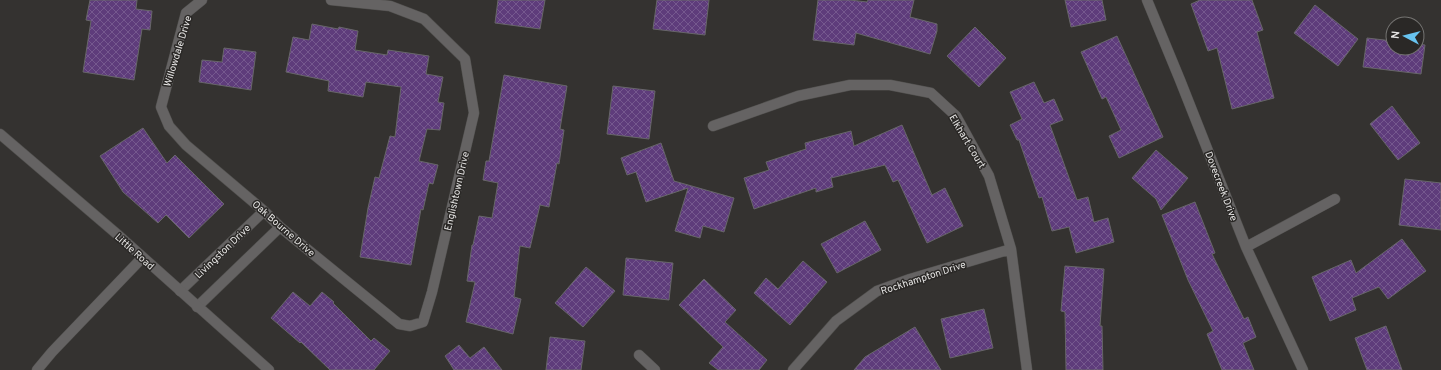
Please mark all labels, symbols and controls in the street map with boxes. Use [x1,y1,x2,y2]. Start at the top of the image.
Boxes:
street label: Willowdale Drive [161,14,195,89]
north arrow [1385,16,1425,56]
text: N [1389,30,1403,40]
street label: Elkhart Court [945,112,988,171]
street label: Dovecreek Drive [1201,150,1240,223]
street label: Englishtown Drive [442,151,473,232]
street label: Oak Bourne Drive [249,198,317,260]
street label: Livingston Drive [192,222,254,282]
street label: Little Road [111,231,156,273]
street label: Rockhampton Drive [879,259,968,298]

